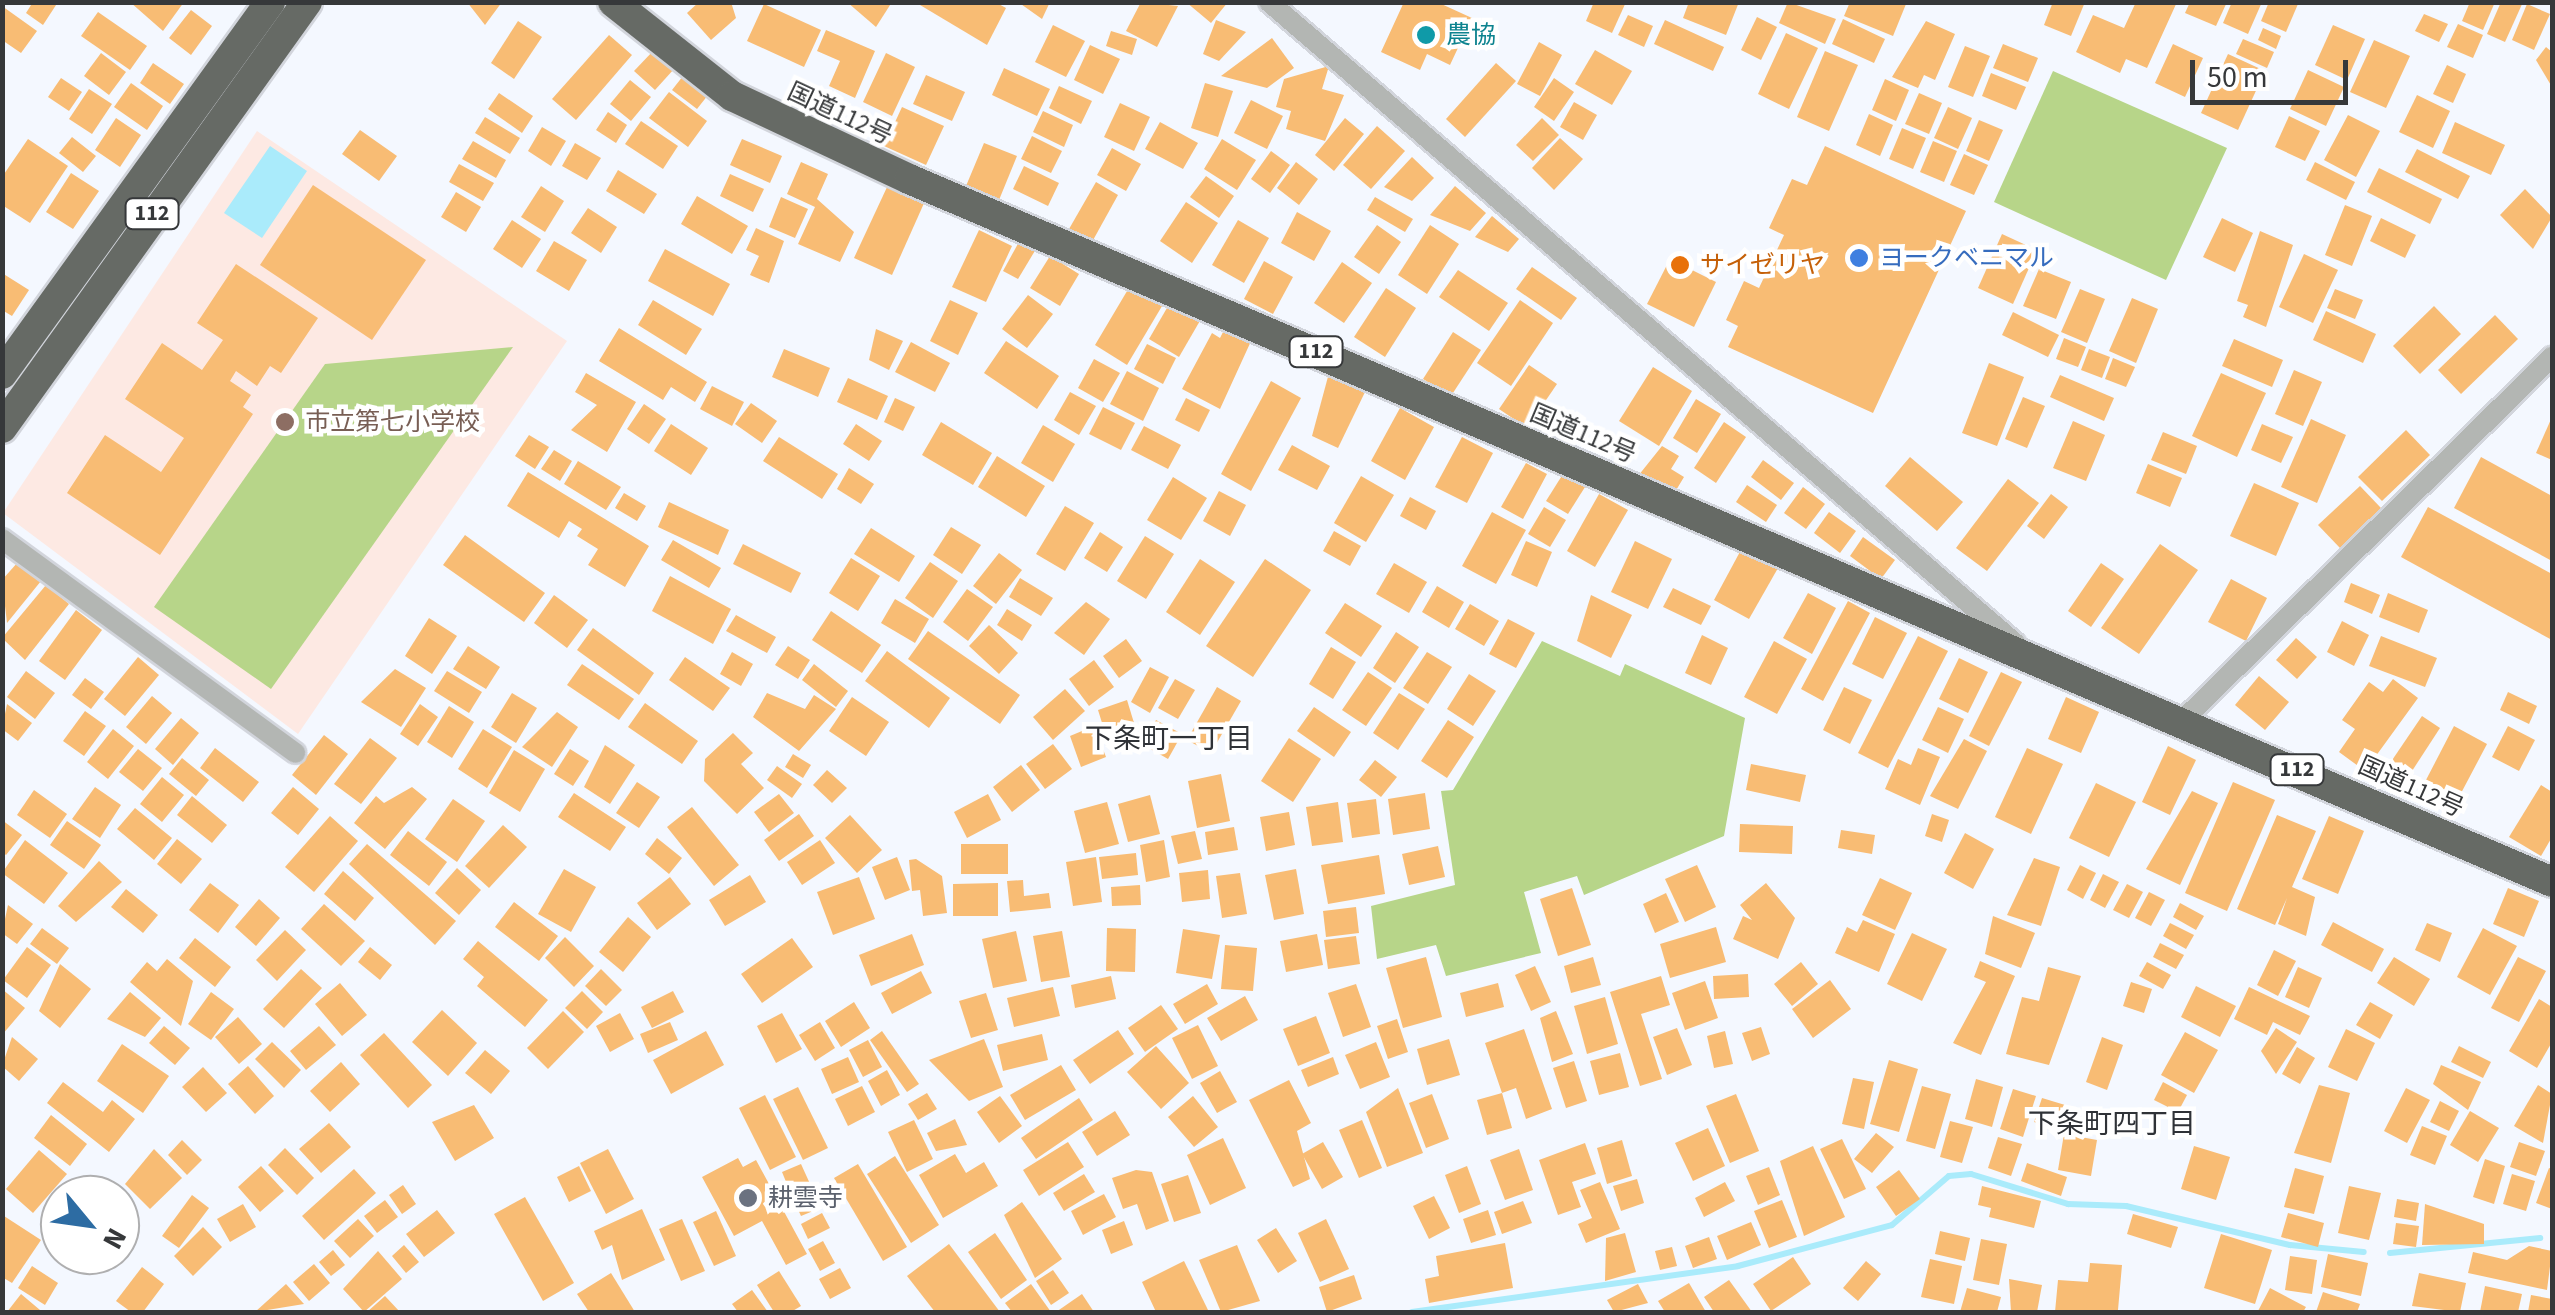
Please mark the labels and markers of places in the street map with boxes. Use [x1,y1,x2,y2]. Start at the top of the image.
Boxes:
place label: 農協 [1446,20,1496,50]
marker: 農協 [1415,24,1437,46]
place label: ヨークベニマル [1879,243,2054,273]
marker: ヨークベニマル [1848,247,1870,269]
place label: サイゼリヤ [1700,250,1825,280]
marker: サイゼリヤ [1669,254,1691,276]
place label: 市立第七小学校 [305,407,480,437]
marker: 市立第七小学校 [274,411,296,433]
place label: 耕雲寺 [768,1183,843,1213]
marker: 耕雲寺 [737,1187,759,1209]

